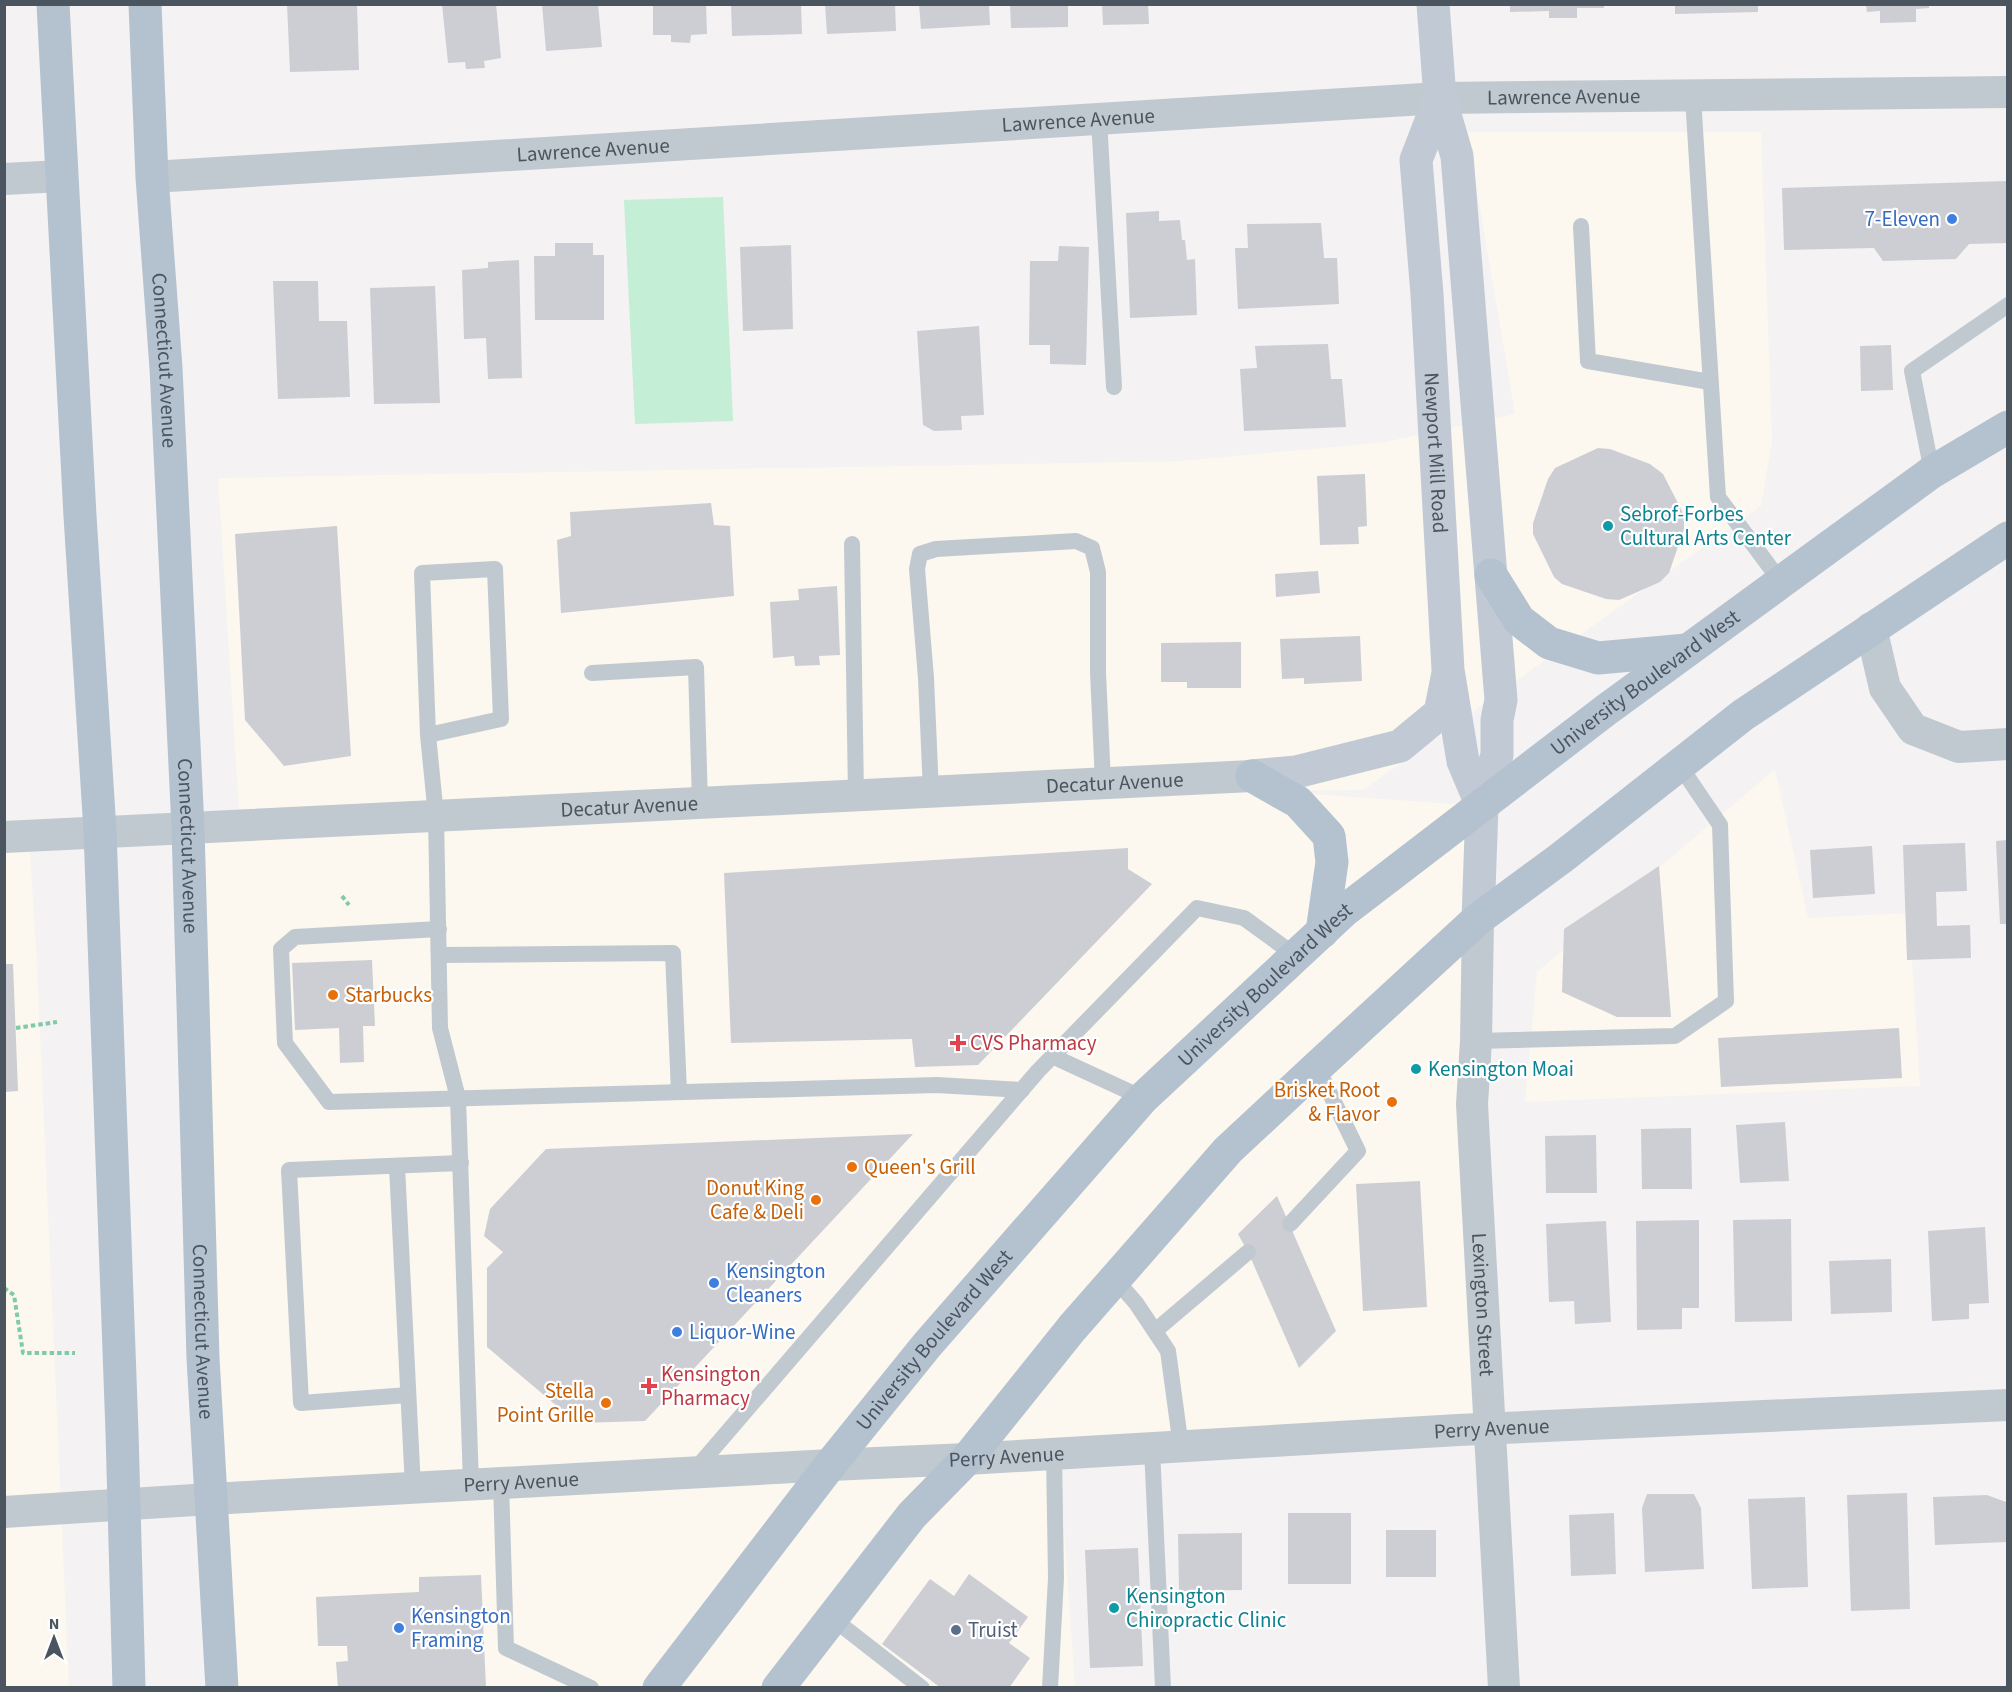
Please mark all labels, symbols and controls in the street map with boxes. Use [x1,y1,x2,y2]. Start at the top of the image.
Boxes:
street label: Lawrence Avenue [1487,81,1640,113]
street label: Lawrence Avenue [1001,101,1156,140]
street label: Lawrence Avenue [516,130,671,170]
place label: 7-Eleven [1864,204,1940,234]
marker: 7-Eleven [1945,212,1959,226]
street label: Connecticut Avenue [144,272,185,449]
street label: Newport Mill Road [1416,371,1455,534]
place label: Sebrof-Forbes Cultural Arts Center [1620,499,1792,553]
marker: Sebrof-Forbes Cultural Arts Center [1601,519,1615,533]
street label: University Boulevard West [1544,602,1746,763]
street label: Connecticut Avenue [170,757,206,934]
street label: Decatur Avenue [1045,764,1184,801]
street label: Decatur Avenue [560,788,699,825]
street label: University Boulevard West [1171,895,1358,1074]
place label: Starbucks [345,980,432,1010]
marker: Starbucks [326,988,340,1002]
place label: CVS Pharmacy [970,1028,1097,1058]
marker: CVS Pharmacy [951,1036,965,1050]
place label: Kensington Moai [1428,1054,1574,1084]
marker: Kensington Moai [1409,1062,1423,1076]
place label: Brisket Root & Flavor [1274,1075,1381,1129]
marker: Brisket Root & Flavor [1385,1095,1399,1109]
place label: Queen's Grill [864,1152,976,1182]
marker: Queen's Grill [845,1160,859,1174]
place label: Donut King Cafe & Deli [706,1173,804,1227]
marker: Donut King Cafe & Deli [809,1193,823,1207]
street label: Lexington Street [1464,1232,1502,1377]
street label: University Boulevard West [849,1242,1019,1437]
street label: Connecticut Avenue [185,1243,222,1420]
place label: Kensington Cleaners [726,1256,826,1310]
marker: Kensington Cleaners [707,1276,721,1290]
place label: Liquor-Wine [689,1317,796,1347]
marker: Liquor-Wine [670,1325,684,1339]
place label: Kensington Pharmacy [661,1359,761,1413]
place label: Stella Point Grille [497,1376,594,1430]
marker: Kensington Pharmacy [642,1379,656,1393]
marker: Stella Point Grille [599,1396,613,1410]
street label: Perry Avenue [1433,1411,1550,1446]
street label: Perry Avenue [948,1438,1065,1475]
street label: Perry Avenue [463,1464,580,1500]
place label: Kensington Chiropractic Clinic [1126,1581,1287,1635]
place label: Kensington Framing [411,1601,511,1655]
marker: Kensington Chiropractic Clinic [1107,1601,1121,1615]
north arrow [24,1608,84,1668]
text: N [49,1613,59,1635]
place label: Truist [968,1615,1018,1645]
marker: Kensington Framing [392,1621,406,1635]
marker: Truist [949,1623,963,1637]

